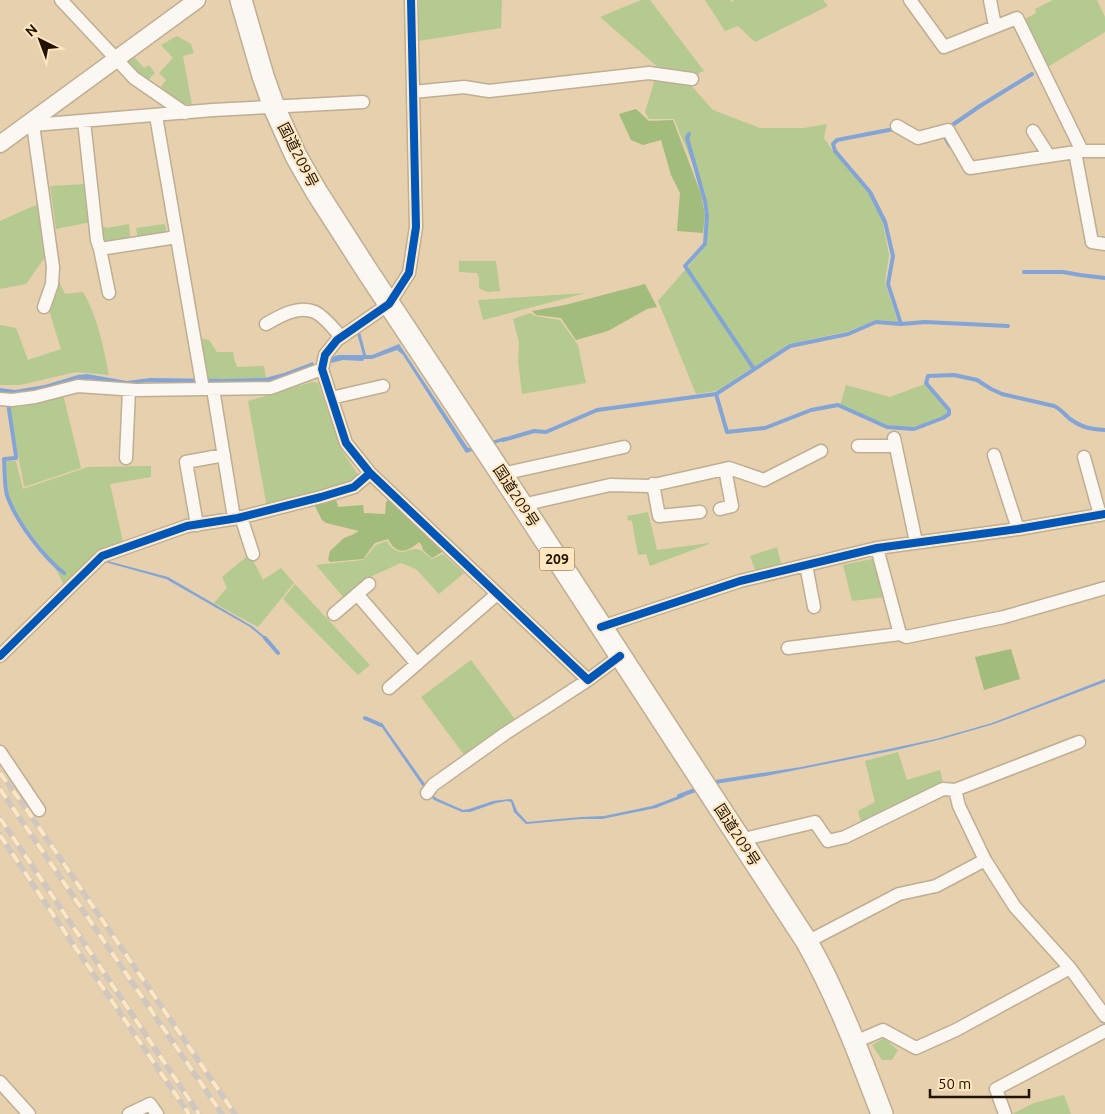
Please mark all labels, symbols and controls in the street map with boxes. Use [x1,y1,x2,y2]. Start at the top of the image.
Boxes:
north arrow [15,15,65,65]
text: N [22,21,41,40]
street label: 国道209号 [275,120,322,190]
street label: 国道209号 [490,462,543,530]
road number: 209 [540,548,574,570]
street label: 国道209号 [711,801,764,869]
scale bar [930,1066,1029,1098]
text: 50 m [938,1075,971,1092]

